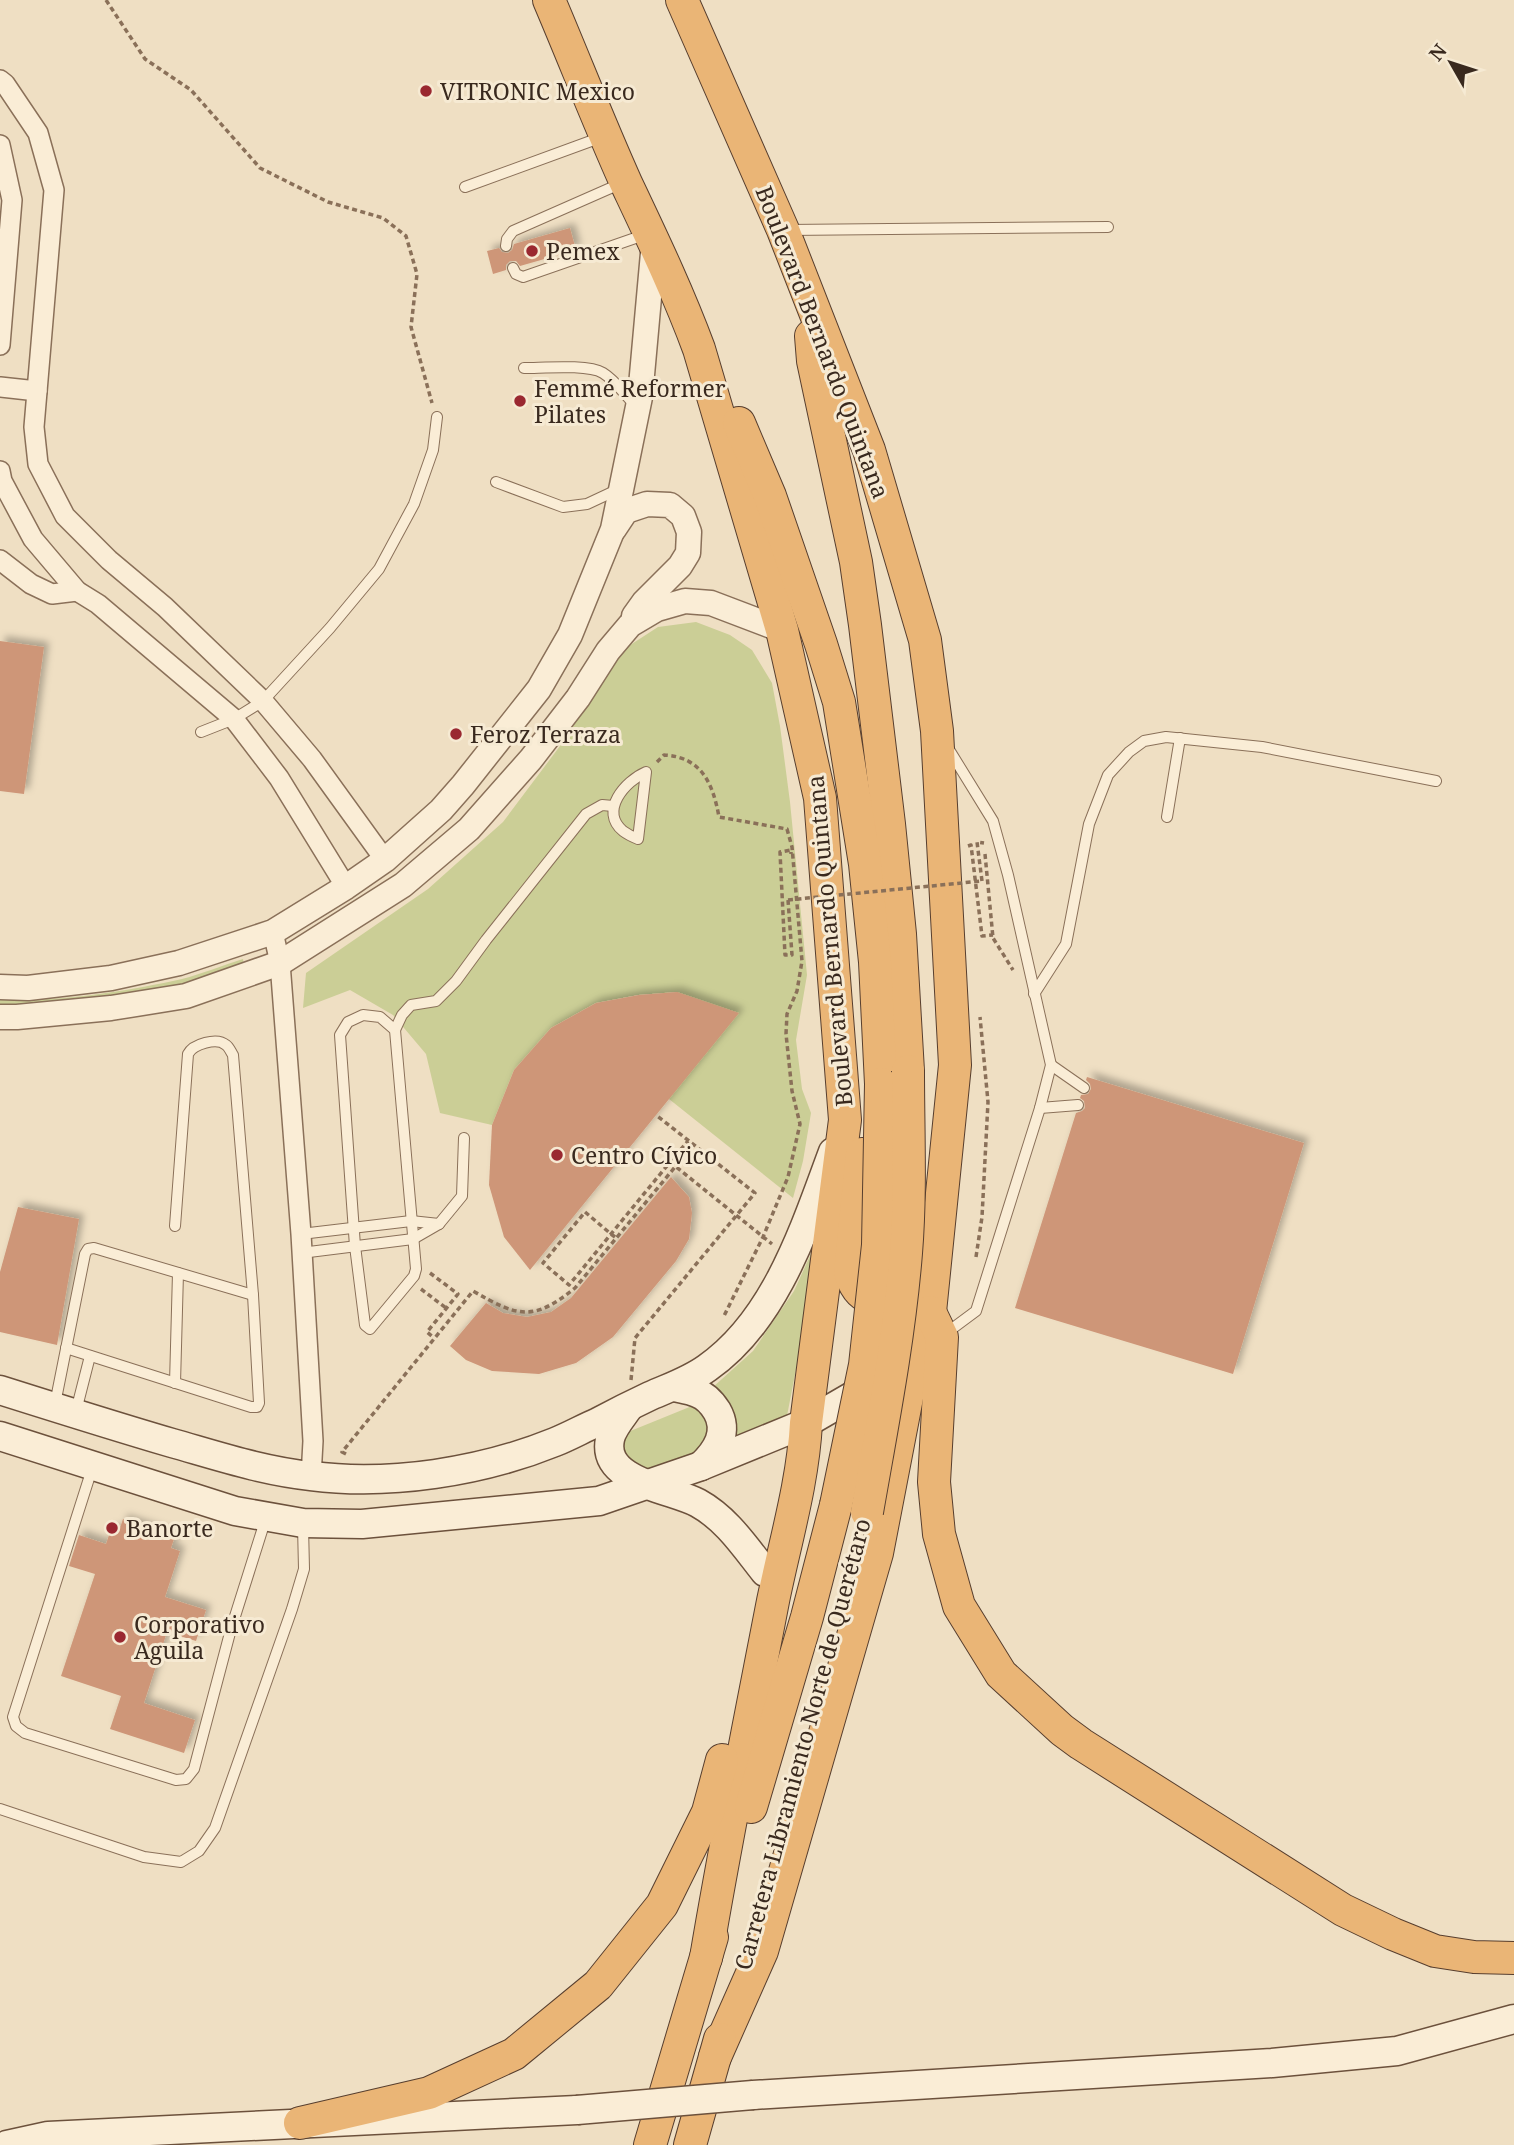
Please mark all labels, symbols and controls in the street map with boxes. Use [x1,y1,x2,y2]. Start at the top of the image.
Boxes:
north arrow [1416,28,1486,98]
text: N [1423,38,1453,66]
place label: VITRONIC Mexico [440,75,635,107]
marker: VITRONIC Mexico [418,83,434,99]
street label: Boulevard Bernardo Quintana [748,181,898,503]
place label: Pemex [546,235,620,267]
marker: Pemex [524,243,540,259]
place label: Femmé Reformer Pilates [534,372,726,430]
marker: Femmé Reformer Pilates [512,393,528,409]
place label: Feroz Terraza [470,718,621,750]
marker: Feroz Terraza [448,726,464,742]
street label: Boulevard Bernardo Quintana [799,774,859,1108]
place label: Centro Cívico [571,1139,717,1171]
marker: Centro Cívico [549,1147,565,1163]
place label: Banorte [126,1512,213,1544]
street label: Carretera Libramiento Norte de Querétaro [726,1515,878,1973]
marker: Banorte [104,1520,120,1536]
place label: Corporativo Aguila [134,1608,265,1666]
marker: Corporativo Aguila [112,1629,128,1645]

